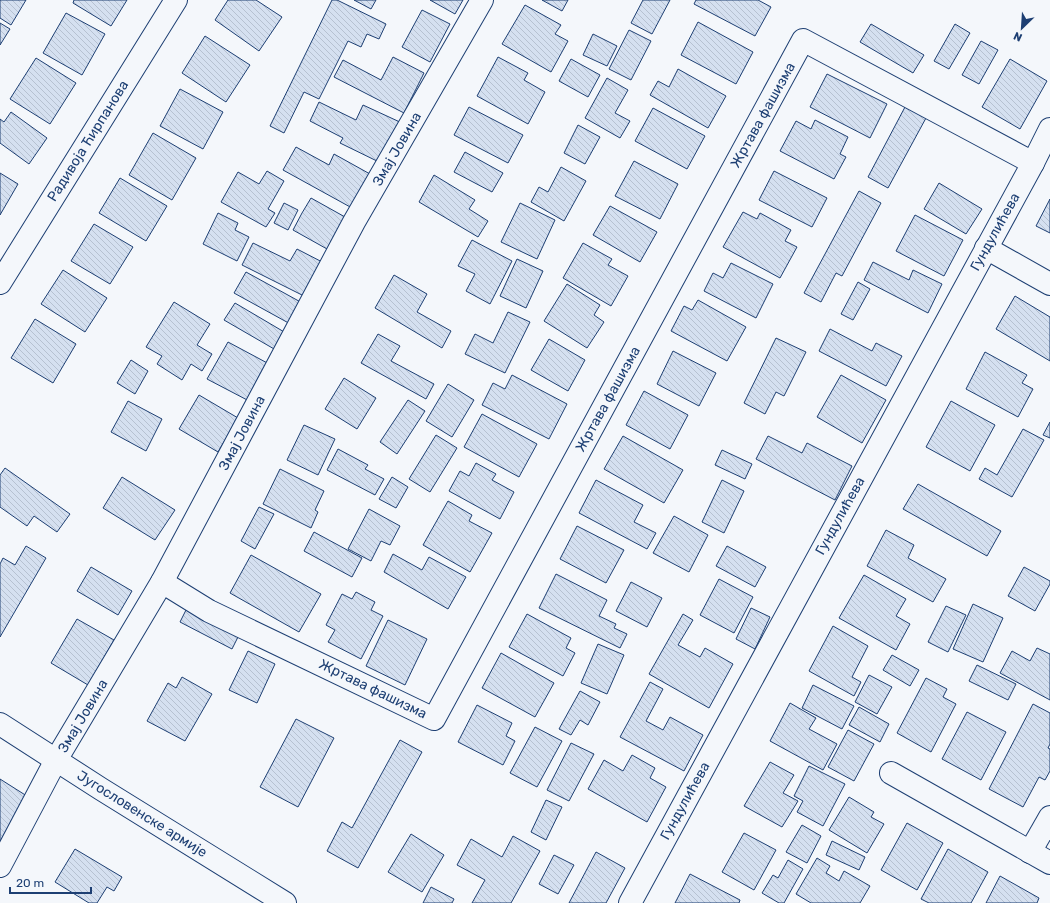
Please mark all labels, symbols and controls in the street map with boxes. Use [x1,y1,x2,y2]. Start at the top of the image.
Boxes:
north arrow [1002,8,1042,48]
text: N [1012,29,1024,44]
street label: Жртава фашизма [727,59,799,171]
street label: Радивоја Ћирпанова [44,77,132,205]
street label: Змај Јовина [369,109,425,189]
street label: Гундулићева [967,190,1023,274]
street label: Жртава фашизма [572,343,644,455]
street label: Змај Јовина [215,393,269,473]
street label: Гундулићева [812,474,868,558]
street label: Жртава фашизма [316,656,430,722]
street label: Змај Јовина [54,676,112,756]
street label: Гундулићева [657,759,713,843]
street label: Југословенске армије [74,767,210,861]
scale bar [10,869,91,895]
text: 20 m [16,876,44,890]

